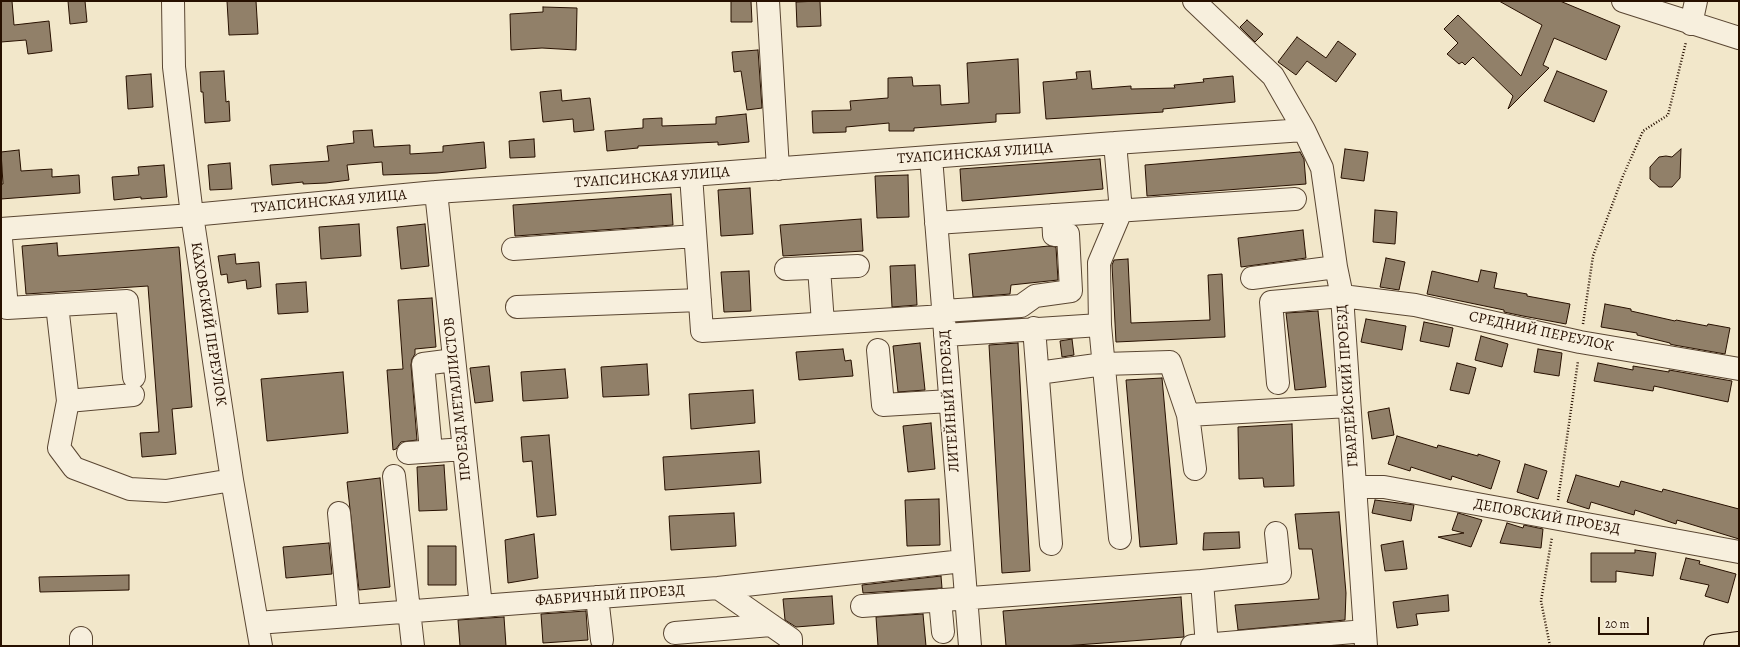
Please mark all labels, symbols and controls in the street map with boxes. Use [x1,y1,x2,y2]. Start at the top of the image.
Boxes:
street label: ТУАПСИНСКАЯ УЛИЦА [897,140,1053,168]
street label: ТУАПСИНСКАЯ УЛИЦА [574,164,730,192]
street label: ТУАПСИНСКАЯ УЛИЦА [251,186,407,218]
street label: КАХОВСКИЙ ПЕРЕУЛОК [186,241,230,407]
street label: ГВАРДЕЙСКИЙ ПРОЕЗД [1333,304,1363,468]
street label: СРЕДНИЙ ПЕРЕУЛОК [1467,308,1615,356]
street label: ПРОЕЗД МЕТАЛЛИСТОВ [440,316,476,482]
street label: ЛИТЕЙНЫЙ ПРОЕЗД [936,329,964,473]
street label: ДЕПОВСКИЙ ПРОЕЗД [1472,495,1622,539]
street label: ФАБРИЧНЫЙ ПРОЕЗД [535,582,685,610]
scale bar [1600,609,1651,635]
text: 20 m [1605,616,1629,632]

